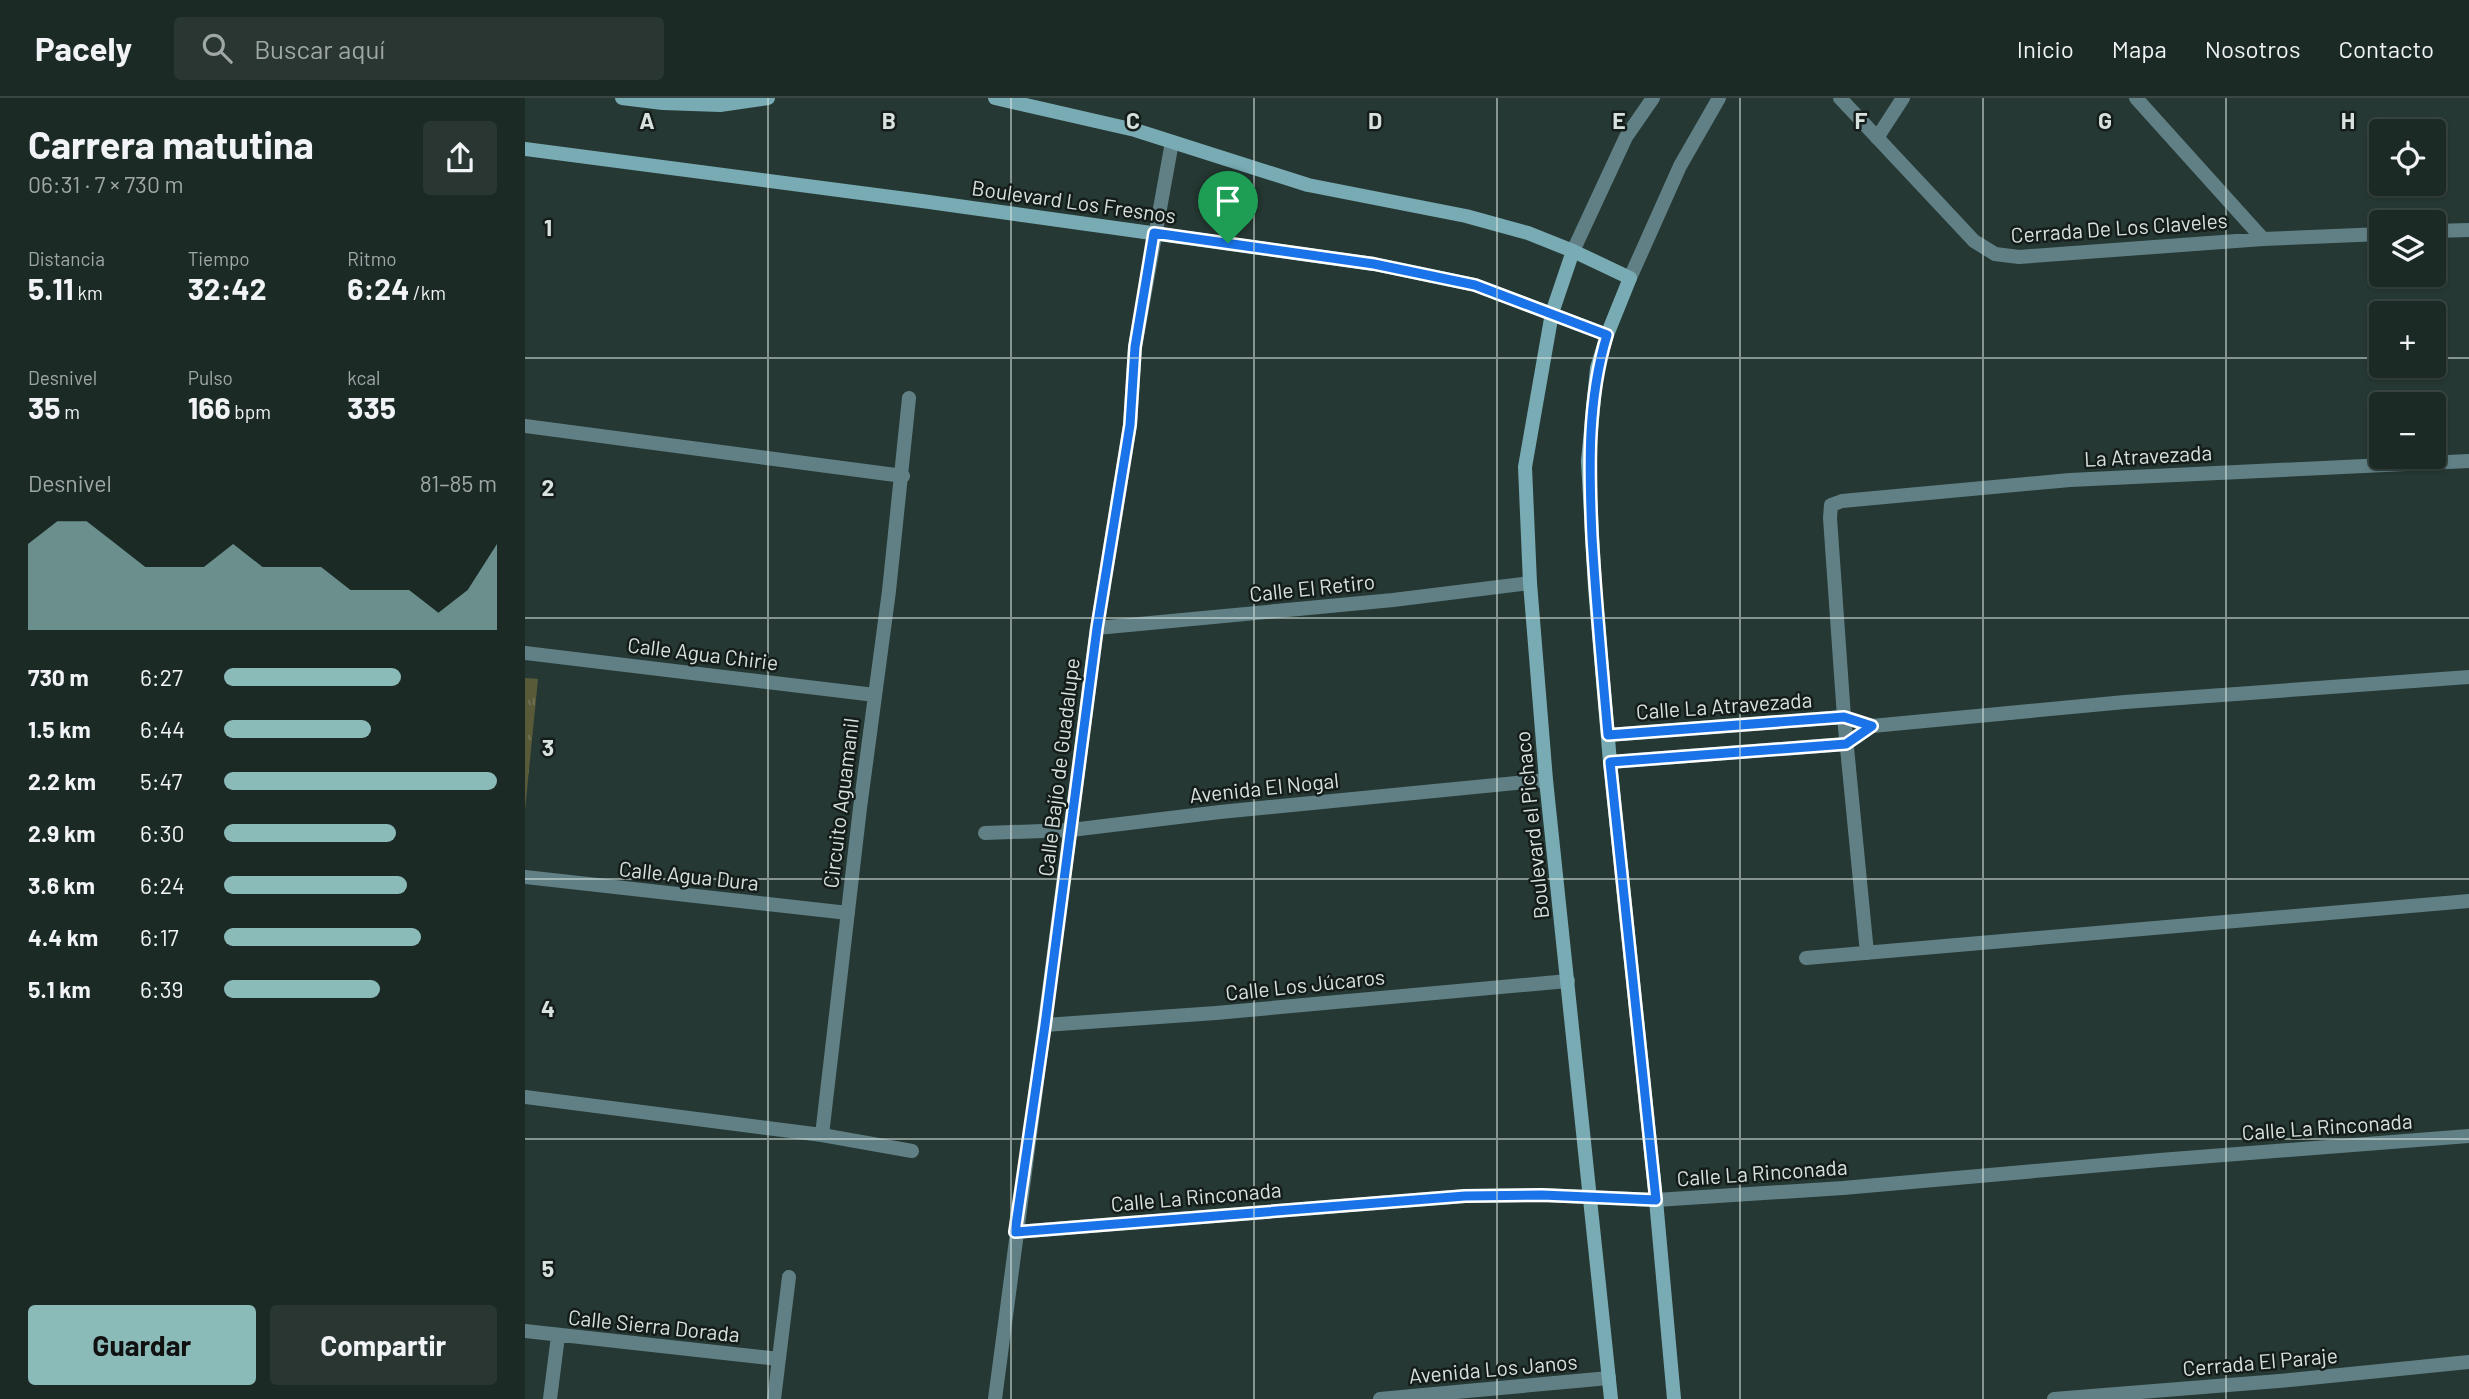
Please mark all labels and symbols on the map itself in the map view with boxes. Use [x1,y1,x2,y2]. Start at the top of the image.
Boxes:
text: A [639,106,655,134]
text: B [882,106,896,134]
text: C [1126,106,1140,134]
text: D [1368,106,1382,134]
text: E [1612,106,1626,134]
text: F [1855,106,1868,134]
text: G [2098,106,2112,134]
text: H [2341,106,2355,134]
pin [1198,171,1258,243]
street label: Boulevard Los Fresnos [970,174,1178,228]
street label: Cerrada De Los Claveles [2010,207,2228,247]
text: 1 [544,213,552,241]
street label: La Atravezada [2083,439,2213,471]
text: 2 [542,473,554,501]
street label: Calle El Retiro [1248,568,1376,606]
street label: Calle Agua Chirie [626,631,780,675]
street label: Calle Bajío de Guadalupe [1032,656,1084,878]
street label: Calle La Atravezada [1635,686,1813,724]
street label: Circuito Aguamanil [817,716,863,890]
street label: Boulevard el Pichaco [1509,730,1553,920]
text: 3 [542,733,554,761]
street label: Avenida El Nogal [1188,767,1340,807]
street label: Calle Agua Dura [618,855,760,895]
street label: Calle Los Júcaros [1224,963,1386,1005]
text: 4 [541,994,555,1022]
street label: Calle La Rinconada [2241,1108,2413,1144]
street label: Calle La Rinconada [1676,1154,1848,1190]
street label: Calle La Rinconada [1110,1176,1282,1216]
text: 5 [542,1254,554,1282]
street label: Calle Sierra Dorada [567,1304,741,1346]
street label: Cerrada El Paraje [2181,1342,2339,1380]
street label: Avenida Los Janos [1408,1348,1578,1388]

